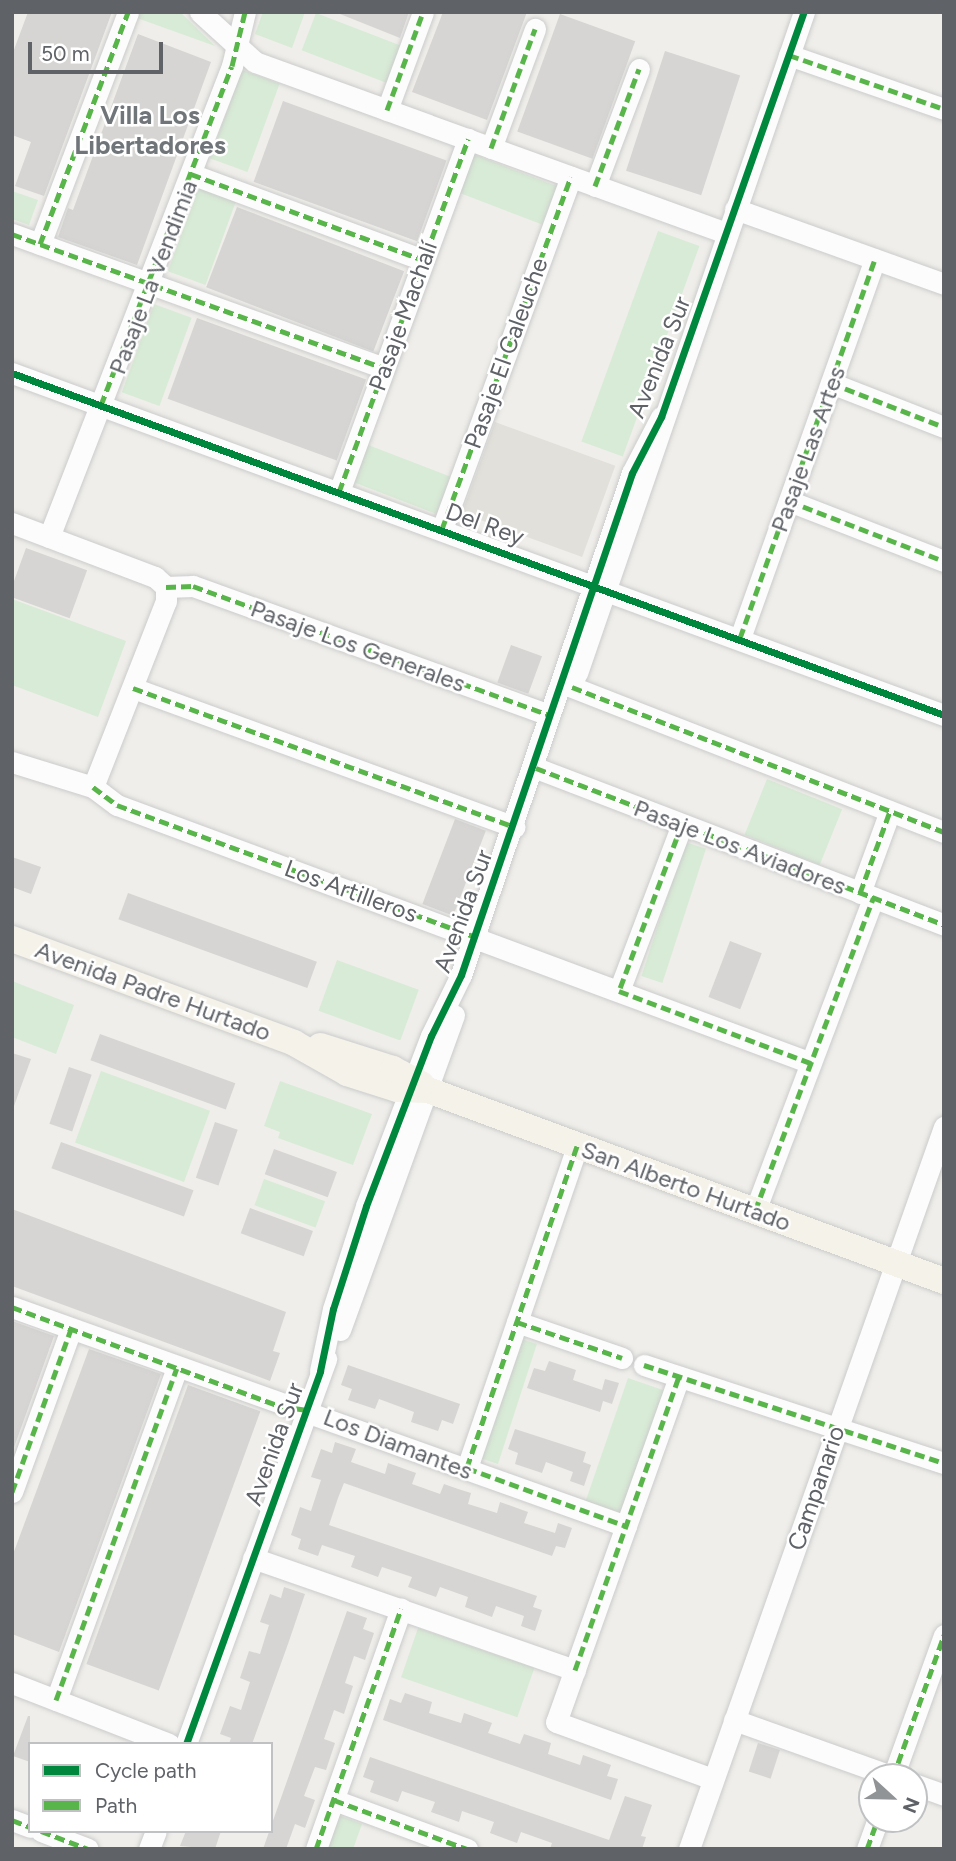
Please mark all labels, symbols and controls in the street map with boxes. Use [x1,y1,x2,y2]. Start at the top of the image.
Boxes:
scale bar [32,28,166,72]
text: 50 m [41,41,90,66]
district label: Villa Los Libertadores [74,100,226,162]
street label: Pasaje La Vendimia [103,176,203,378]
street label: Pasaje Machalí [363,237,443,395]
street label: Pasaje El Caleuche [458,254,554,452]
street label: Avenida Sur [622,292,696,422]
street label: Pasaje Las Artes [765,362,851,536]
street label: Del Rey [442,497,528,551]
street label: Pasaje Los Generales [247,594,469,698]
street label: Pasaje Los Aviadores [630,793,850,901]
street label: Avenida Sur [427,846,499,976]
street label: Los Artilleros [281,854,421,928]
street label: Avenida Padre Hurtado [31,935,275,1047]
street label: San Alberto Hurtado [577,1135,795,1237]
street label: Avenida Sur [238,1379,310,1509]
street label: Los Diamantes [319,1402,477,1486]
street label: Campanario [781,1422,851,1554]
legend [28,1742,273,1833]
text: Cycle path [95,1758,196,1783]
north arrow [858,1763,928,1833]
text: Path [95,1793,137,1818]
text: N [898,1794,924,1816]

